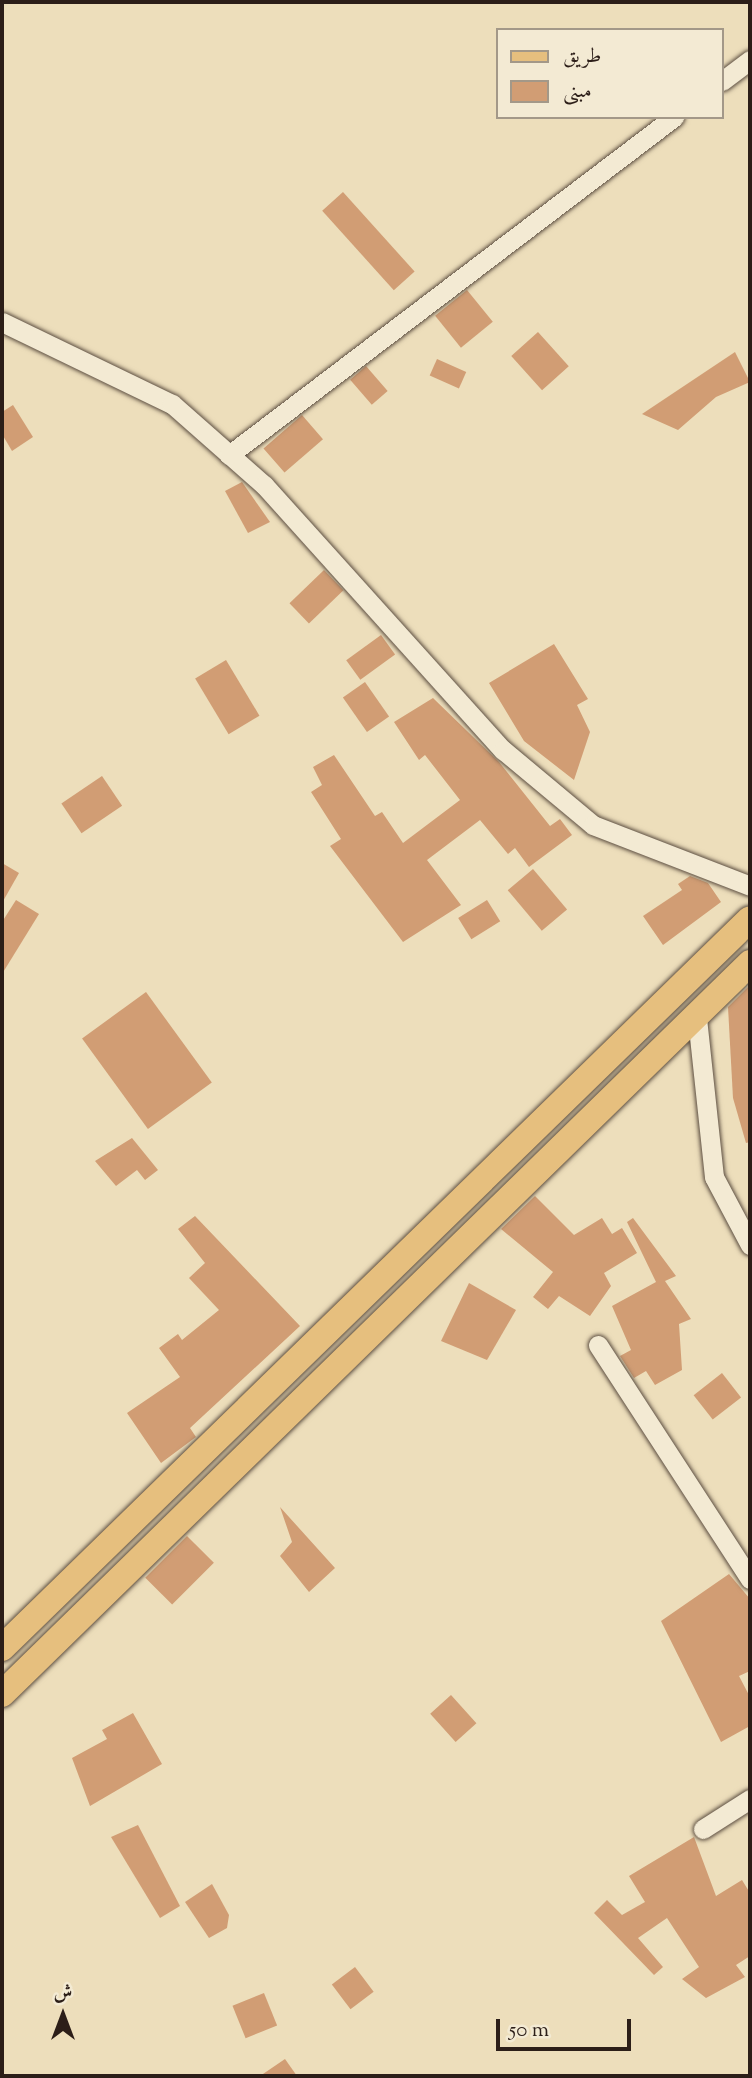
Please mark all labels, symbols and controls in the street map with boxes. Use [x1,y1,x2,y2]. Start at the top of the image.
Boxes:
legend [496,28,724,119]
text: طريق [563,42,601,72]
text: مبنى [563,77,592,107]
north arrow [28,1980,98,2050]
text: ش [54,1980,72,2007]
scale bar [500,2004,635,2048]
text: 50 m [509,2016,549,2046]

